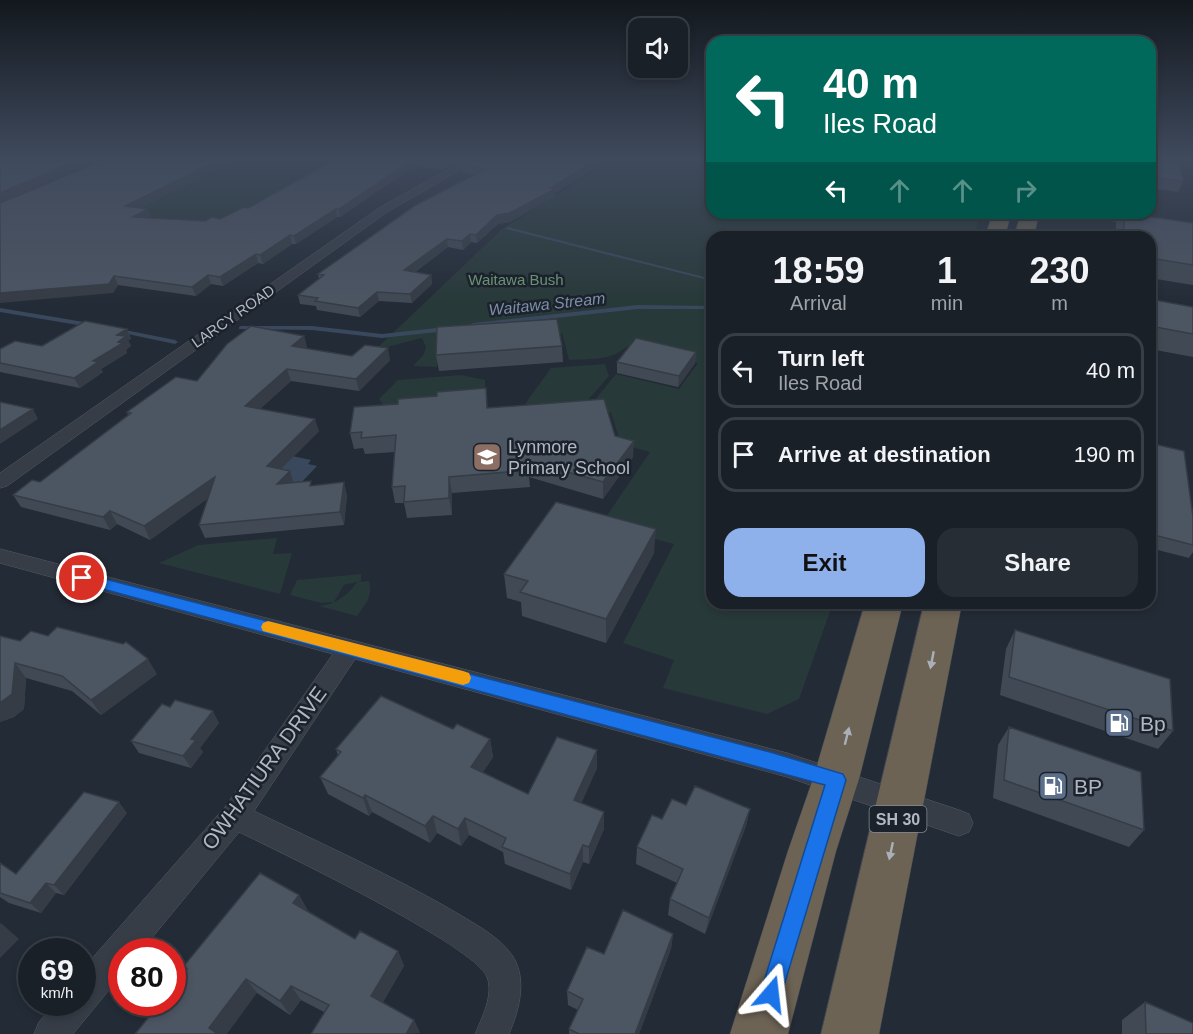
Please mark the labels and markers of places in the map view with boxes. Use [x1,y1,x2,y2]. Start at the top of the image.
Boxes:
place label: Lynmore Primary School [508,437,630,478]
school or university icon: Lynmore Primary School [471,441,503,473]
pin [56,552,107,603]
fuel station icon: Bp [1103,707,1135,739]
place label: Bp [1140,712,1166,735]
fuel station icon: BP [1037,770,1069,802]
place label: BP [1074,775,1102,798]

